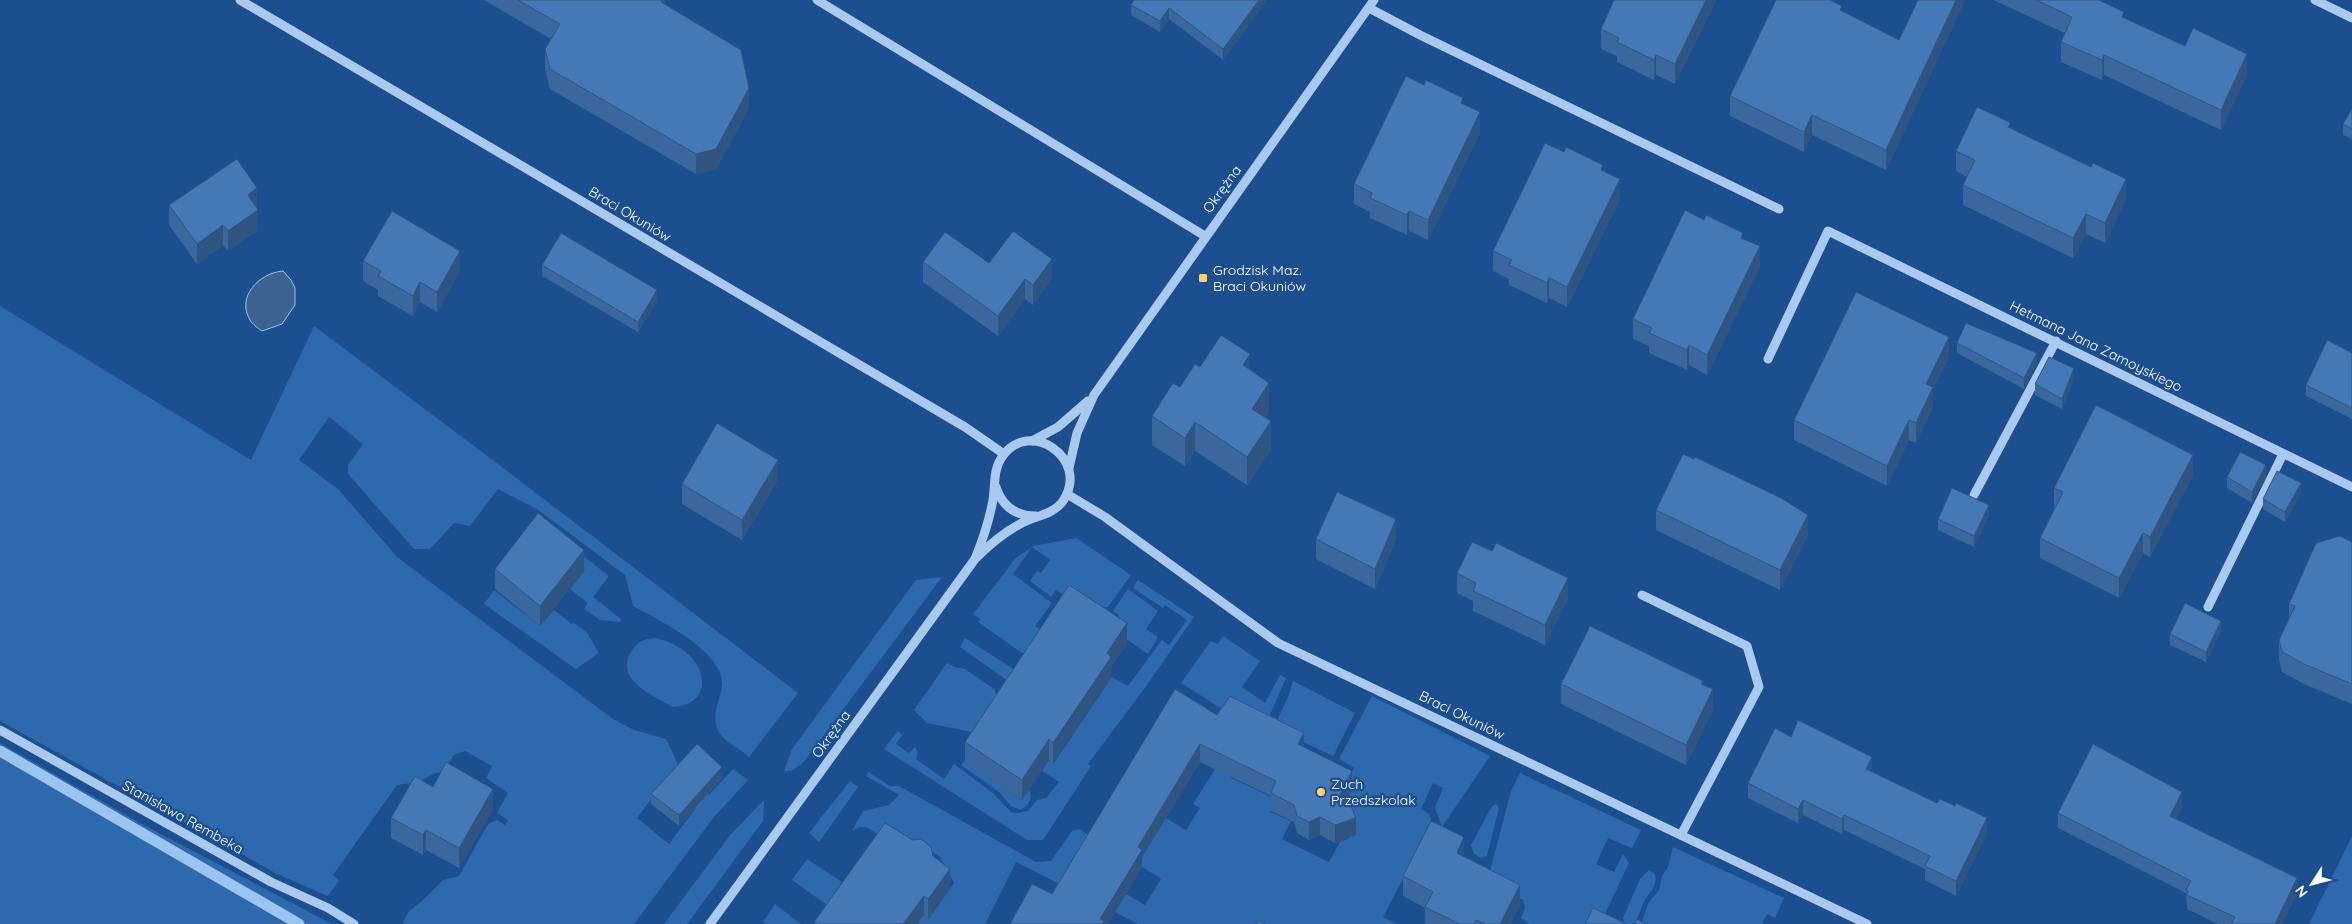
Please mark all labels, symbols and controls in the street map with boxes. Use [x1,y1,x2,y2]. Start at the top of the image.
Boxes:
street label: Okrężna [1199,162,1245,216]
street label: Braci Okuniów [585,182,675,246]
place label: Grodzisk Maz. Braci Okuniów [1213,261,1307,295]
marker: Grodzisk Maz. Braci Okuniów [1197,272,1209,284]
street label: Hetmana Jana Zamoyskiego [2007,296,2185,396]
street label: Braci Okuniów [1416,687,1508,744]
street label: Okrężna [808,707,854,761]
place label: Zuch Przedszkolak [1331,775,1416,809]
street label: Stanisława Rembeka [119,776,247,858]
marker: Zuch Przedszkolak [1315,786,1327,798]
north arrow [2287,859,2337,909]
text: N [2291,882,2312,901]

